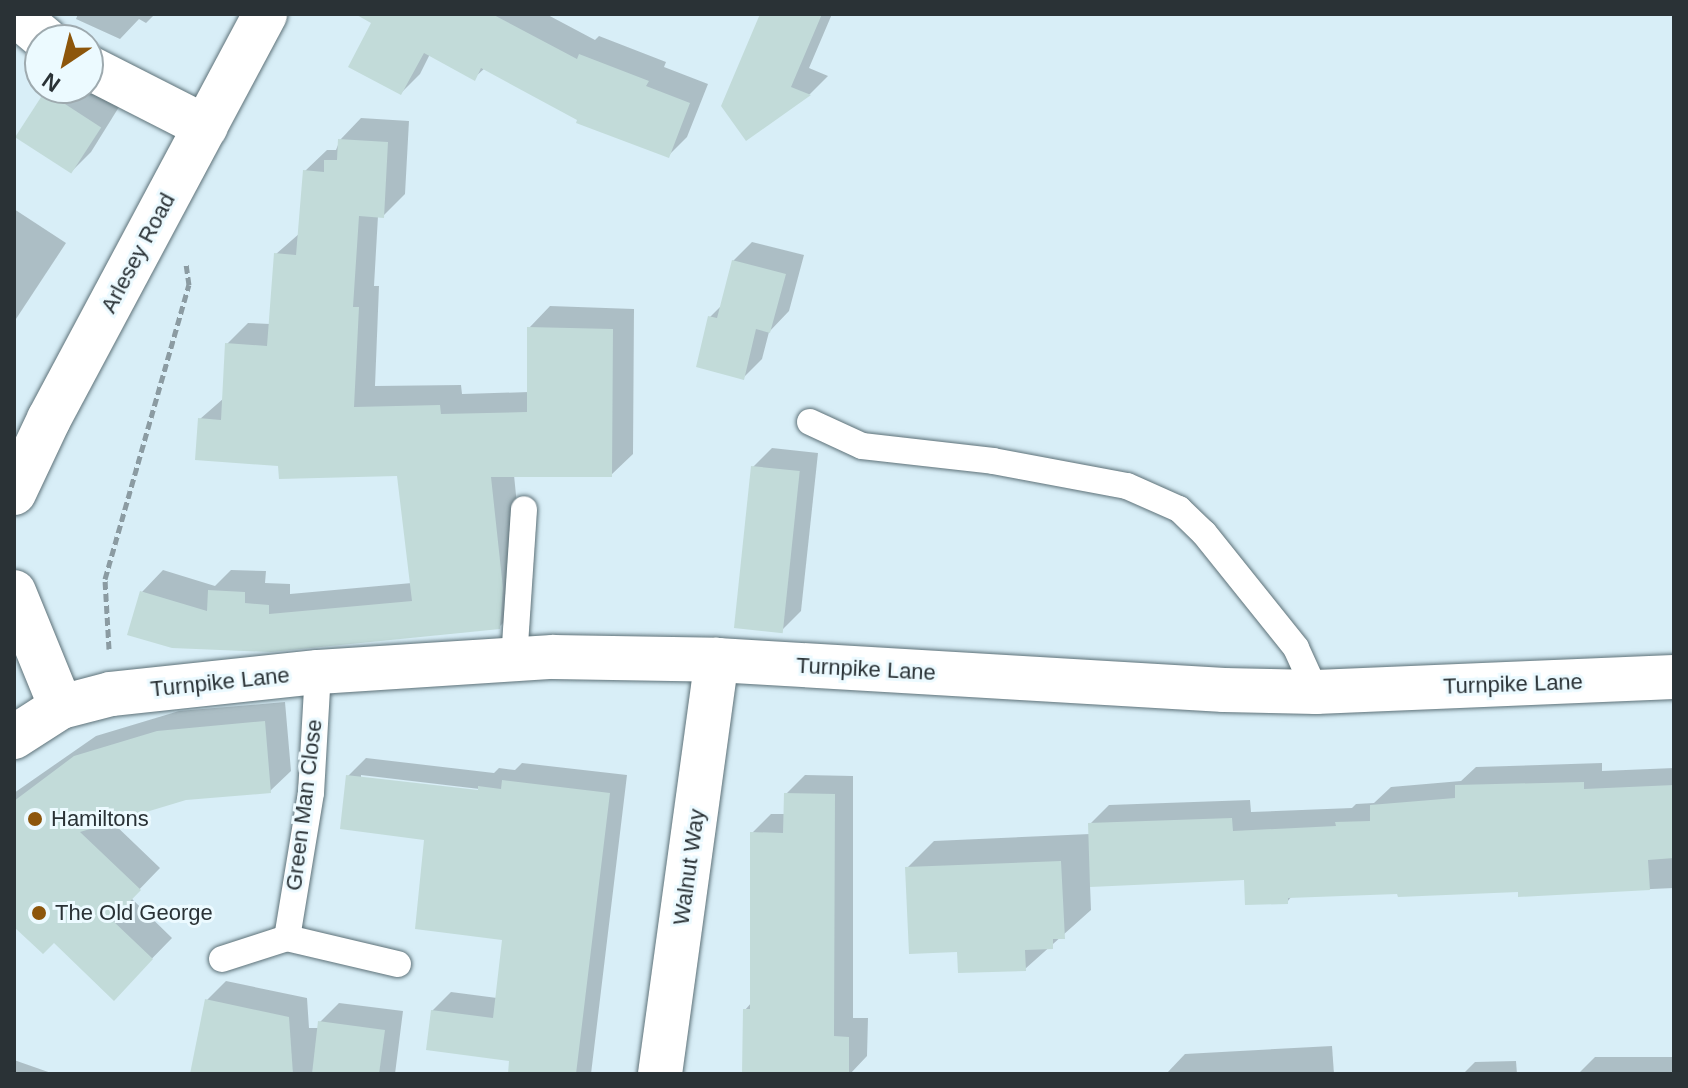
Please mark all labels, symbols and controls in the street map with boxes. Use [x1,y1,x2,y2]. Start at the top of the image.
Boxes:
north arrow [24,24,104,104]
text: N [37,68,65,97]
street label: Arlesey Road [95,188,181,318]
street label: Turnpike Lane [795,652,937,686]
street label: Turnpike Lane [149,662,291,702]
street label: Turnpike Lane [1443,668,1583,700]
street label: Green Man Close [280,718,328,892]
place label: Hamiltons [51,806,149,832]
street label: Walnut Way [668,807,710,927]
marker: Hamiltons [26,810,44,828]
place label: The Old George [55,900,213,926]
marker: The Old George [30,904,48,922]

